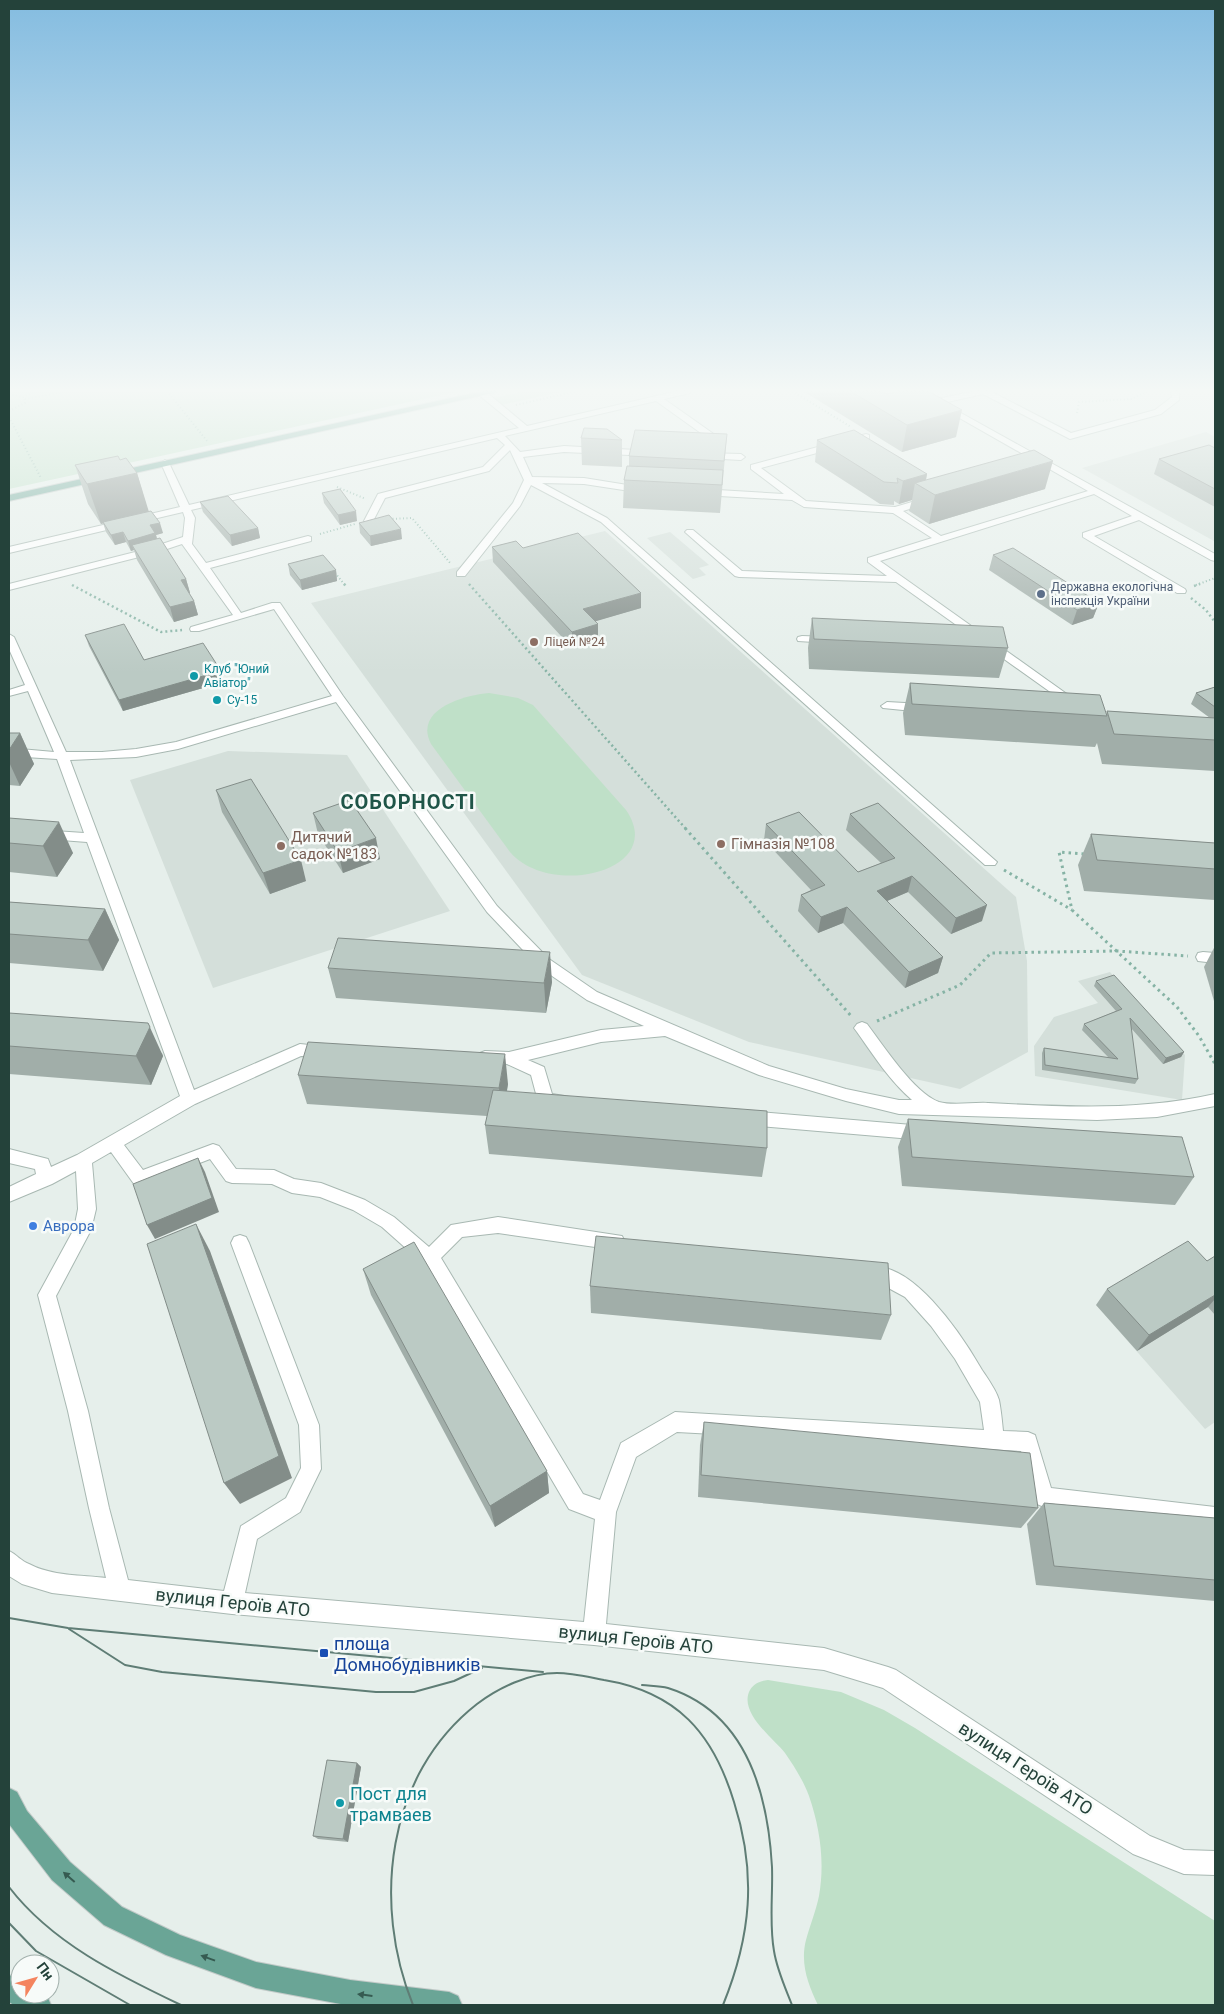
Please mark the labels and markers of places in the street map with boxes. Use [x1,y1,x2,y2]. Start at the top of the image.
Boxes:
place label: Державна екологічна інспекція України [1051,580,1173,608]
marker: Державна екологічна інспекція України [1035,588,1047,600]
place label: Ліцей №24 [544,635,605,649]
marker: Ліцей №24 [528,636,540,648]
place label: Клуб "Юний Авіатор" [204,662,269,690]
marker: Клуб "Юний Авіатор" [188,670,200,682]
place label: Су-15 [227,693,258,707]
marker: Су-15 [211,694,223,706]
place label: Дитячий садок №183 [291,828,377,863]
place label: Гімназія №108 [731,835,835,853]
marker: Гімназія №108 [715,838,727,850]
marker: Дитячий садок №183 [275,840,287,852]
place label: Аврора [43,1217,95,1235]
marker: Аврора [27,1220,39,1232]
place label: площа Домнобудівників [334,1633,480,1675]
marker: площа Домнобудівників [318,1647,330,1659]
place label: Пост для трамваев [350,1783,432,1825]
marker: Пост для трамваев [334,1797,346,1809]

